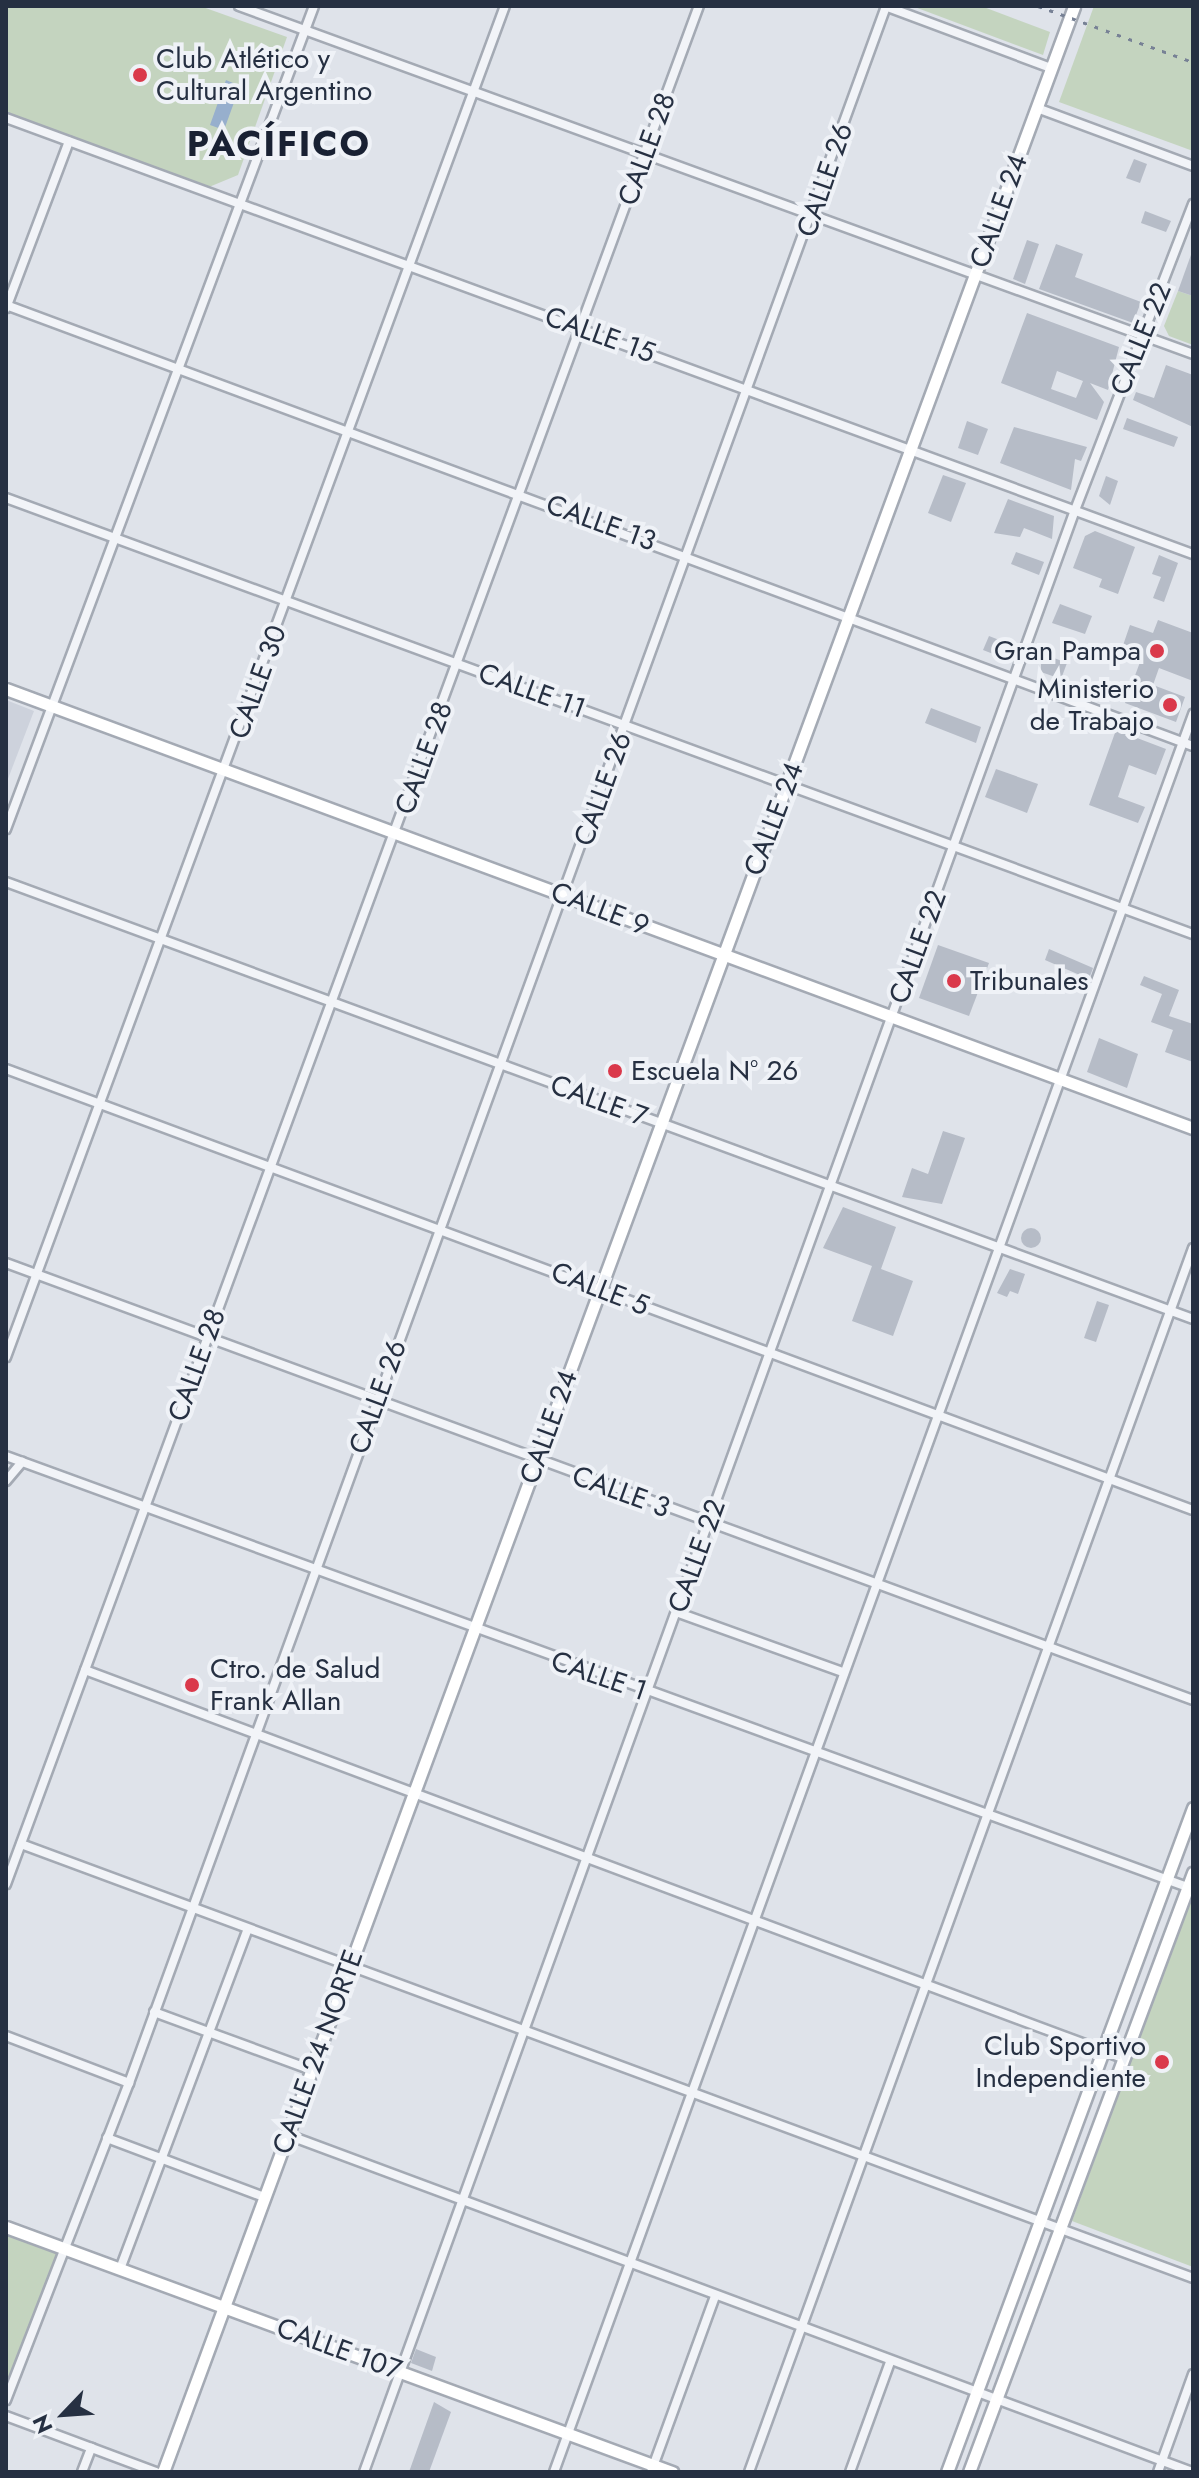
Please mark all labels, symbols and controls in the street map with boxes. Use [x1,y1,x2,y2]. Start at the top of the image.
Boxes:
place label: Club Atlético y Cultural Argentino [156,42,372,108]
marker: Club Atlético y Cultural Argentino [131,66,149,84]
street label: CALLE 28 [611,88,683,210]
street label: CALLE 26 [790,119,860,241]
district label: PACÍFICO [187,122,371,166]
street label: CALLE 24 [963,150,1035,272]
street label: CALLE 22 [1103,278,1179,400]
street label: CALLE 15 [540,300,660,370]
street label: CALLE 13 [542,488,660,558]
street label: CALLE 30 [222,621,294,743]
place label: Gran Pampa [994,634,1141,668]
marker: Gran Pampa [1148,642,1166,660]
street label: CALLE 11 [474,656,590,726]
place label: Ministerio de Trabajo [1030,672,1154,738]
marker: Ministerio de Trabajo [1161,696,1179,714]
street label: CALLE 28 [388,697,460,819]
street label: CALLE 26 [567,728,639,850]
street label: CALLE 24 [737,758,811,880]
street label: CALLE 9 [546,875,654,943]
street label: CALLE 22 [882,886,954,1008]
place label: Tribunales [970,964,1089,998]
marker: Tribunales [945,972,963,990]
place label: Escuela N° 26 [631,1054,798,1088]
marker: Escuela N° 26 [606,1062,624,1080]
street label: CALLE 7 [546,1068,652,1134]
street label: CALLE 5 [546,1255,654,1323]
street label: CALLE 28 [161,1304,233,1426]
street label: CALLE 26 [342,1336,414,1458]
street label: CALLE 24 [513,1366,585,1488]
street label: CALLE 3 [568,1459,674,1525]
street label: CALLE 22 [661,1495,733,1617]
street label: CALLE 1 [547,1644,651,1708]
place label: Ctro. de Salud Frank Allan [210,1652,380,1718]
marker: Ctro. de Salud Frank Allan [181,1674,203,1696]
street label: CALLE 24 NORTE [265,1945,371,2159]
place label: Club Sportivo Independiente [975,2029,1146,2095]
marker: Club Sportivo Independiente [1153,2053,1171,2071]
street label: CALLE 107 [272,2311,406,2387]
north arrow [24,2374,104,2454]
text: N [24,2409,60,2439]

